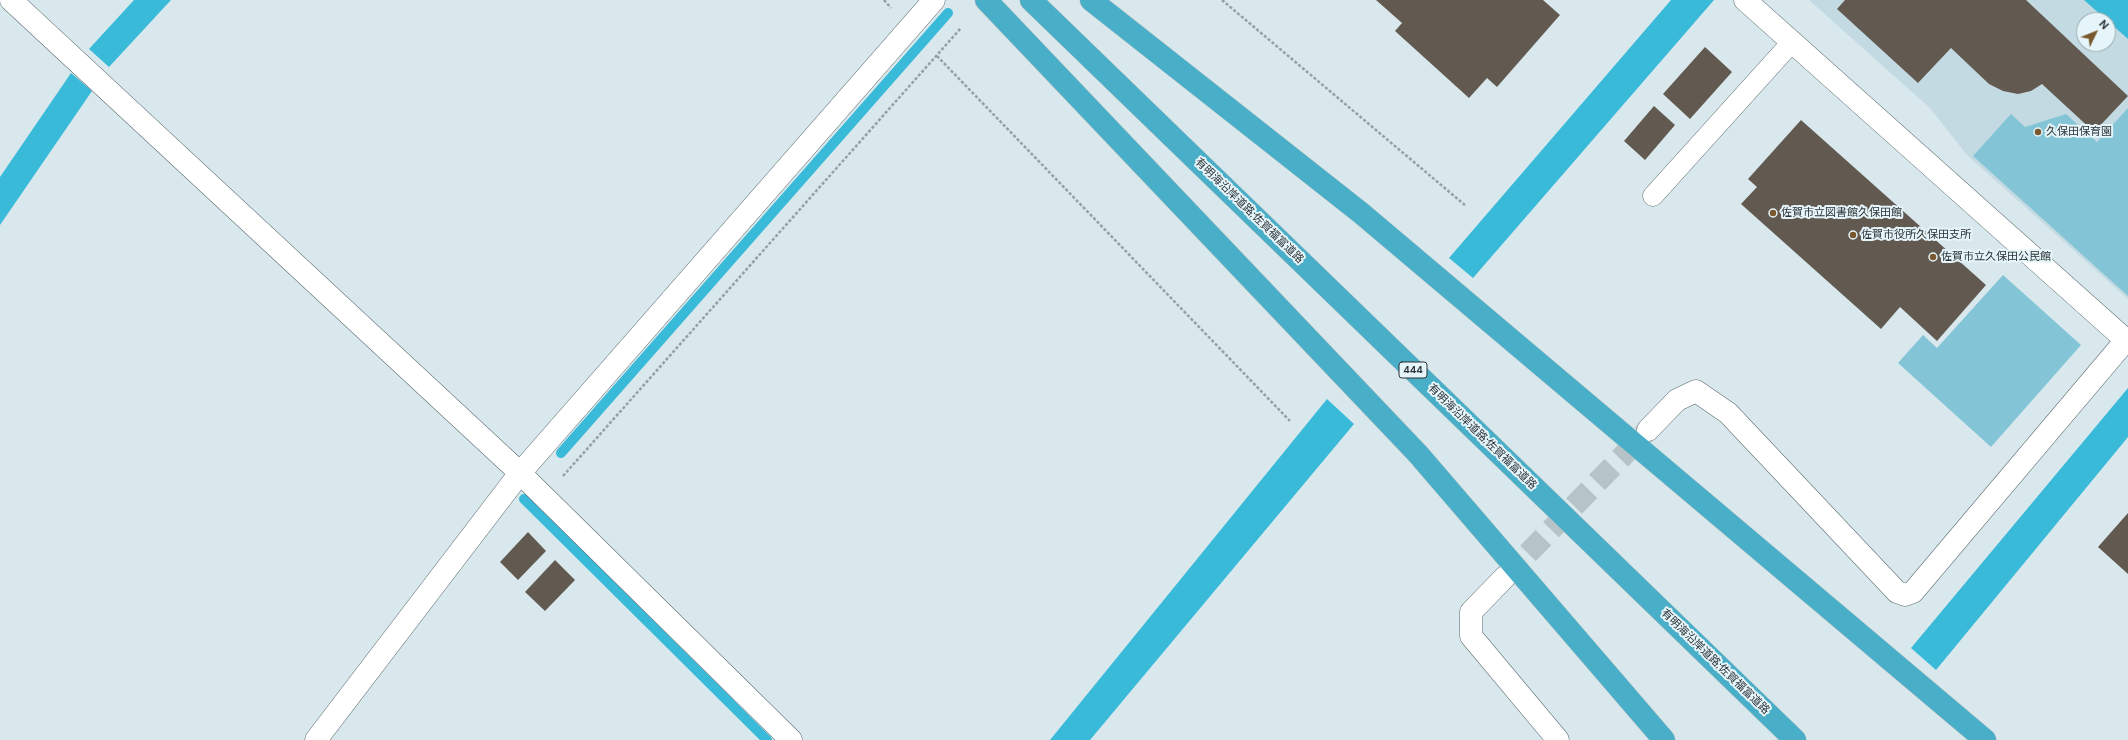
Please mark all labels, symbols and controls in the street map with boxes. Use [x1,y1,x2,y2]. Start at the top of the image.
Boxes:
north arrow [2076,12,2116,52]
text: N [2096,17,2112,32]
place label: 久保田保育園 [2046,125,2112,139]
marker: 久保田保育園 [2033,127,2043,137]
street label: 有明海沿岸道路;佐賀福富道路 [1192,156,1306,266]
place label: 佐賀市立図書館久保田館 [1781,206,1902,220]
marker: 佐賀市立図書館久保田館 [1768,208,1778,218]
place label: 佐賀市役所久保田支所 [1861,228,1971,242]
marker: 佐賀市役所久保田支所 [1848,230,1858,240]
place label: 佐賀市立久保田公民館 [1941,250,2051,264]
marker: 佐賀市立久保田公民館 [1928,252,1938,262]
road number: 444 [1399,362,1427,378]
street label: 有明海沿岸道路;佐賀福富道路 [1425,382,1539,492]
street label: 有明海沿岸道路;佐賀福富道路 [1658,607,1772,717]

